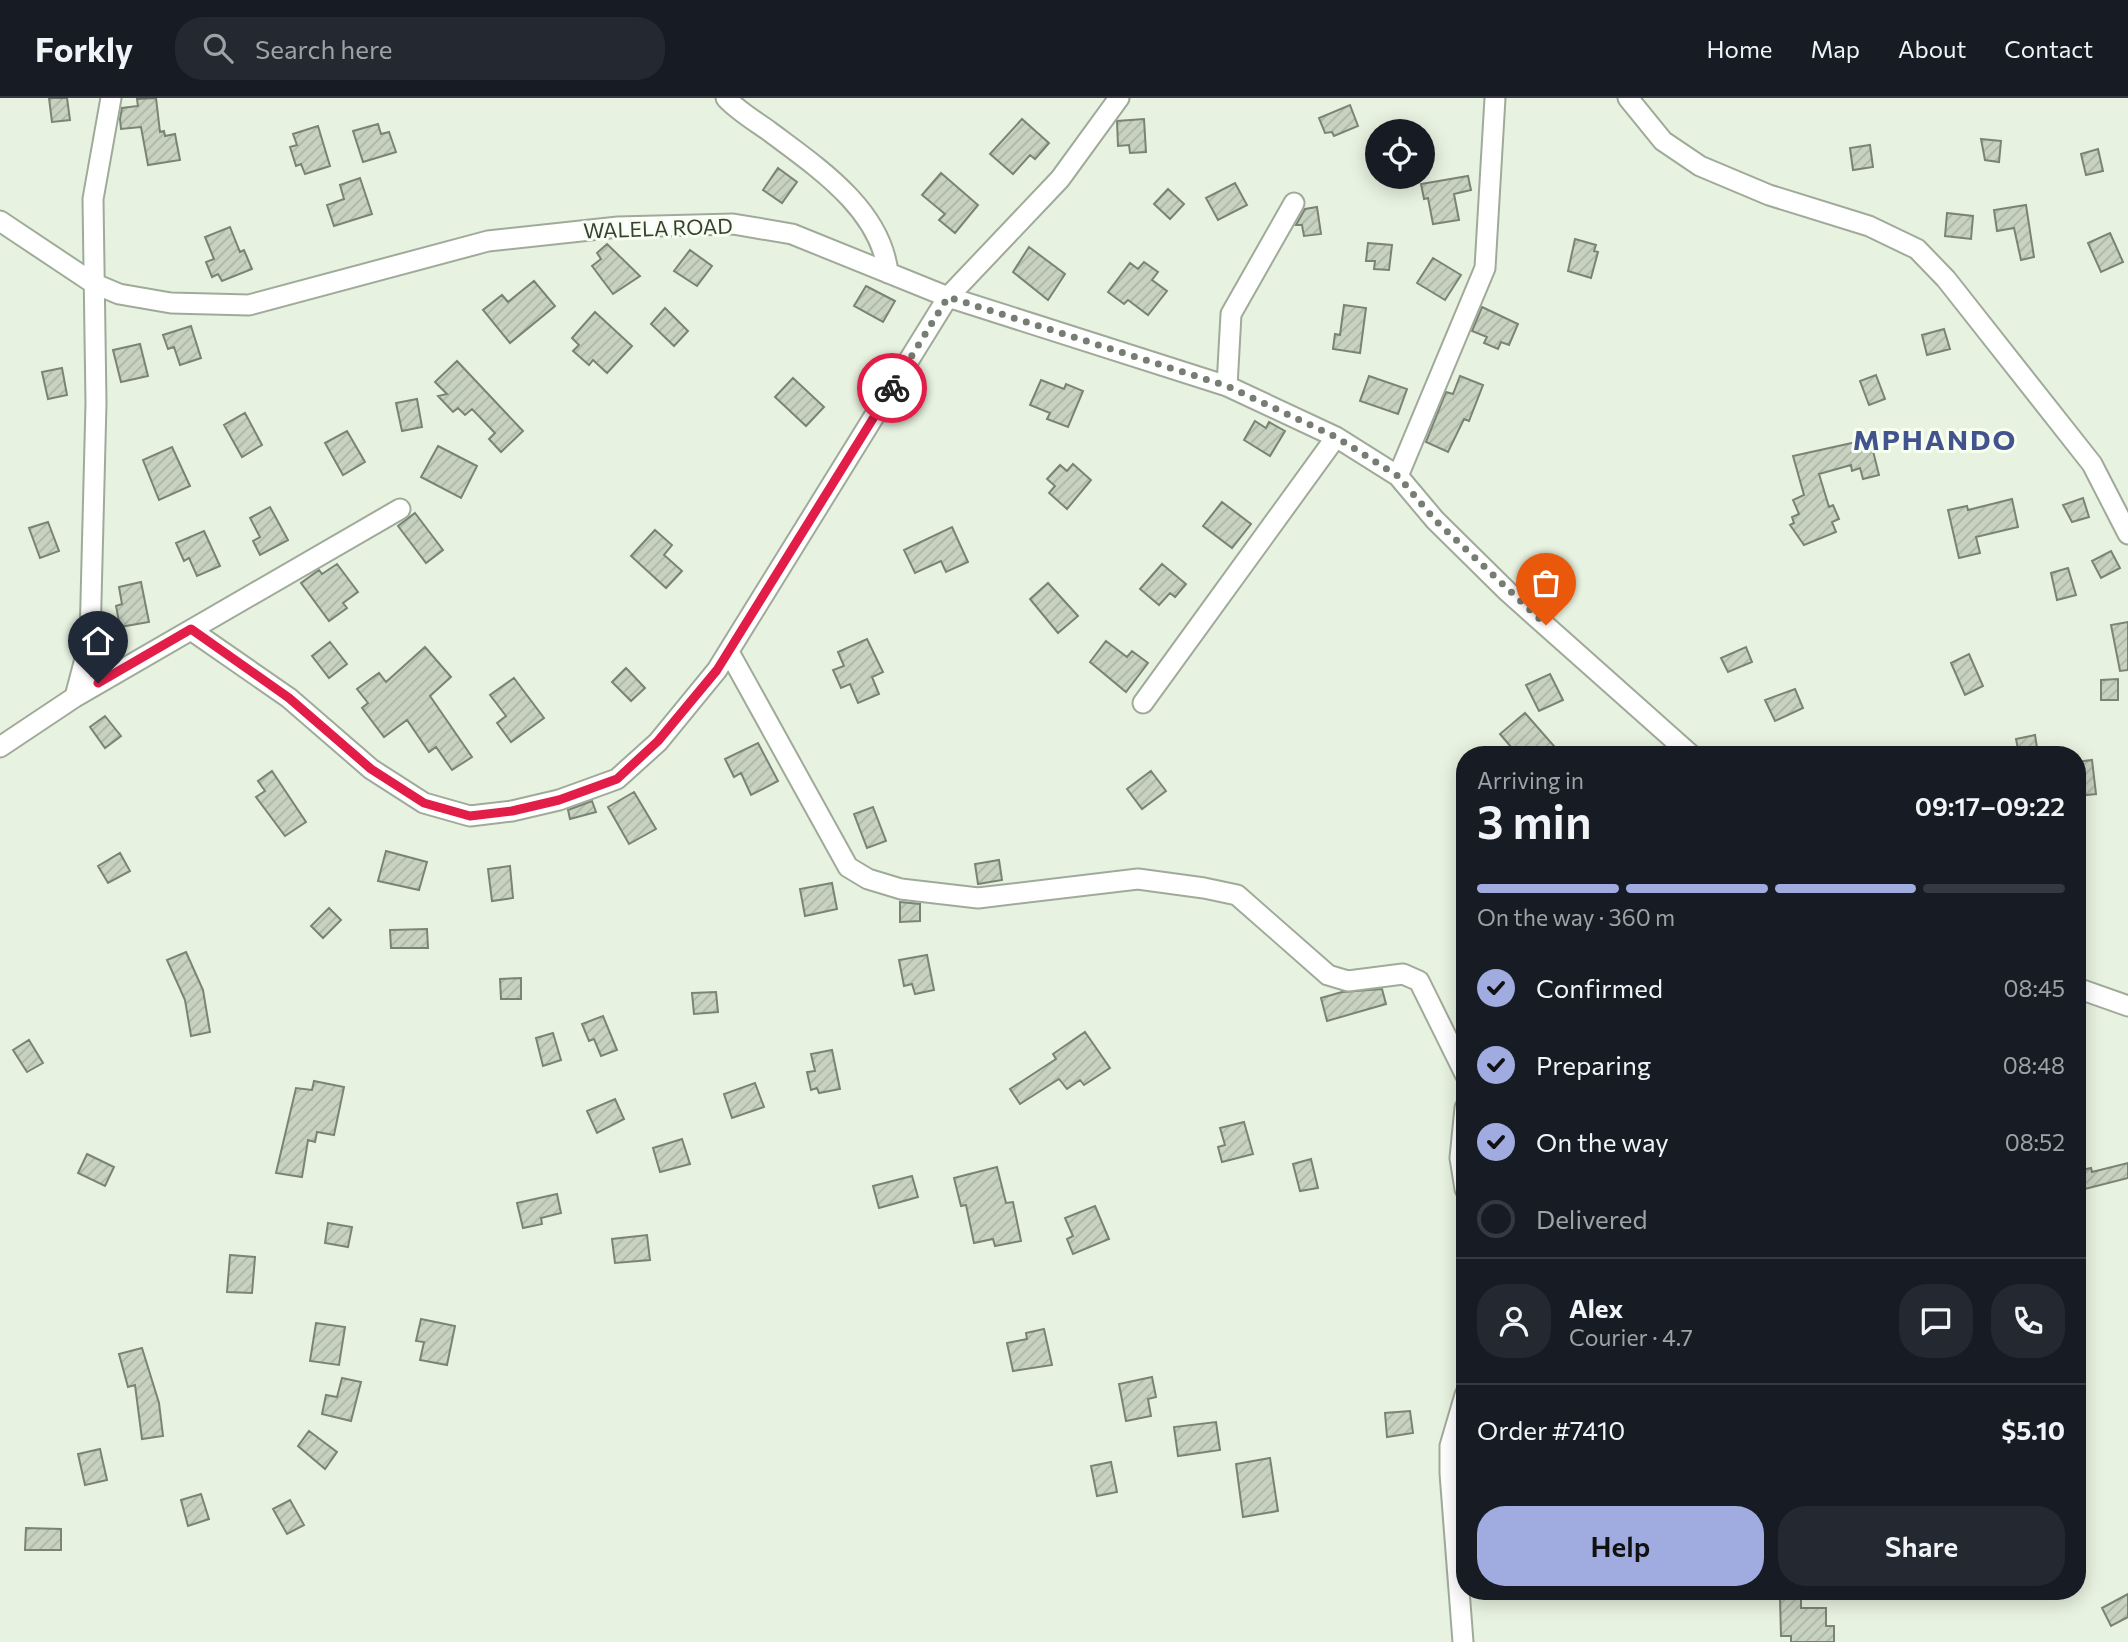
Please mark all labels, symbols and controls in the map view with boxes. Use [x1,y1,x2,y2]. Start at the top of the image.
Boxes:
search box [175,17,665,80]
text: Forkly [35,28,133,69]
icon: search [199,29,237,67]
text: Search here [255,33,393,64]
text: Home [1707,34,1773,63]
text: Map [1811,34,1860,63]
text: About [1898,34,1966,63]
text: Contact [2004,34,2093,63]
map controls [1365,119,1435,189]
button: locate [1365,119,1435,189]
street label: WALELA ROAD [583,212,733,243]
courier [857,353,927,423]
icon: bike [873,369,911,407]
district label: MPHANDO [1853,422,2017,456]
pin [1516,553,1576,625]
icon: bag [1527,564,1565,602]
pin [68,611,128,683]
icon: home [79,622,117,660]
text: Arriving in [1477,766,1584,794]
text: 09:17–09:22 [1915,790,2065,821]
text: 3 min [1477,792,1592,848]
text: On the way · 360 m [1477,903,1675,931]
icon: check [1477,969,1515,1007]
text: Confirmed [1536,972,1663,1003]
text: 08:45 [2004,974,2065,1002]
icon: check [1477,1046,1515,1084]
text: Preparing [1536,1049,1651,1080]
text: 08:48 [2003,1051,2065,1079]
icon: check [1477,1123,1515,1161]
text: On the way [1536,1126,1669,1157]
text: 08:52 [2005,1128,2065,1156]
text: Delivered [1536,1203,1647,1234]
button: person [1477,1284,1551,1358]
button: chat [1899,1284,1973,1358]
button: phone [1991,1284,2065,1358]
text: Alex [1569,1292,1623,1323]
text: Courier · 4.7 [1569,1323,1693,1351]
text: Order #7410 [1477,1414,1625,1445]
text: $5.10 [2001,1414,2065,1445]
button: Help [1477,1506,1764,1586]
button: Share [1778,1506,2065,1586]

